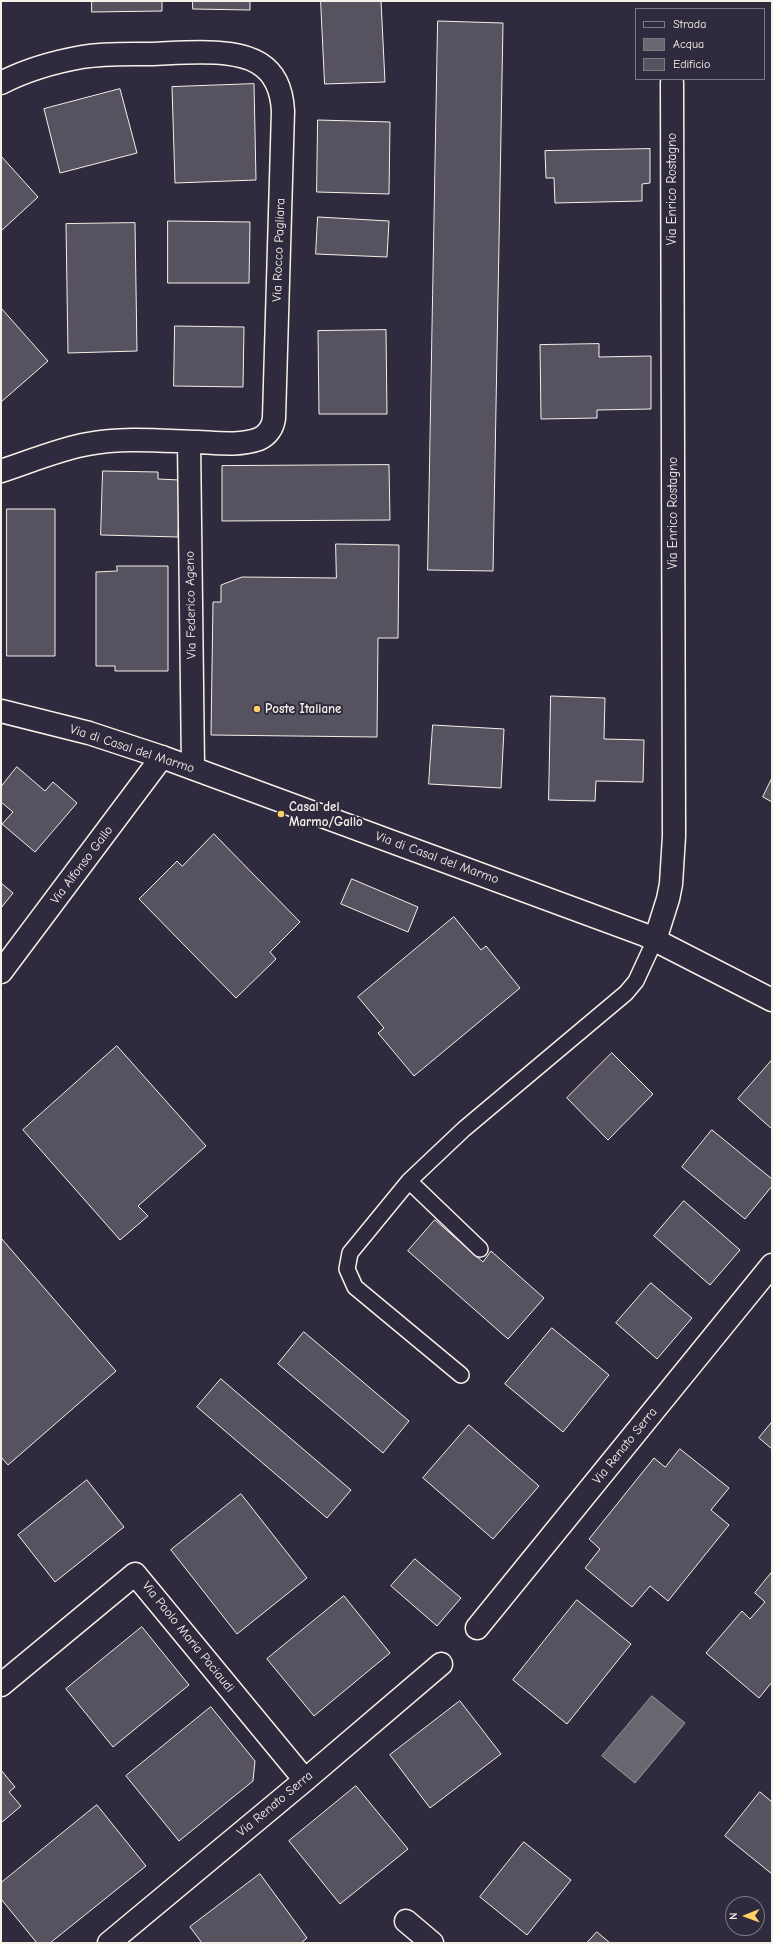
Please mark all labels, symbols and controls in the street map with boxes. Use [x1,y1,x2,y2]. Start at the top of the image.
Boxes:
legend [635,8,765,80]
text: Strada [673,17,706,31]
text: Acqua [673,37,704,51]
text: Edificio [673,57,710,71]
street label: Via Enrico Rostagno [664,133,680,245]
street label: Via Rocco Pagliara [269,198,289,302]
street label: Via Enrico Rostagno [665,457,681,569]
street label: Via Federico Ageno [182,551,200,659]
place label: Poste Italiane [265,701,341,717]
marker: Poste Italiane [252,704,262,714]
street label: Via di Casal del Marmo [68,721,196,777]
place label: Casal del Marmo/Gallo [289,799,363,830]
marker: Casal del Marmo/Gallo [276,809,286,819]
street label: Via Alfonso Gallo [47,823,117,907]
street label: Via di Casal del Marmo [373,828,501,888]
street label: Via Renato Serra [589,1405,661,1487]
street label: Via Paolo Maria Paciaudi [139,1578,237,1696]
street label: Via Renato Serra [234,1768,316,1840]
north arrow [725,1896,765,1936]
text: N [727,1912,740,1920]

